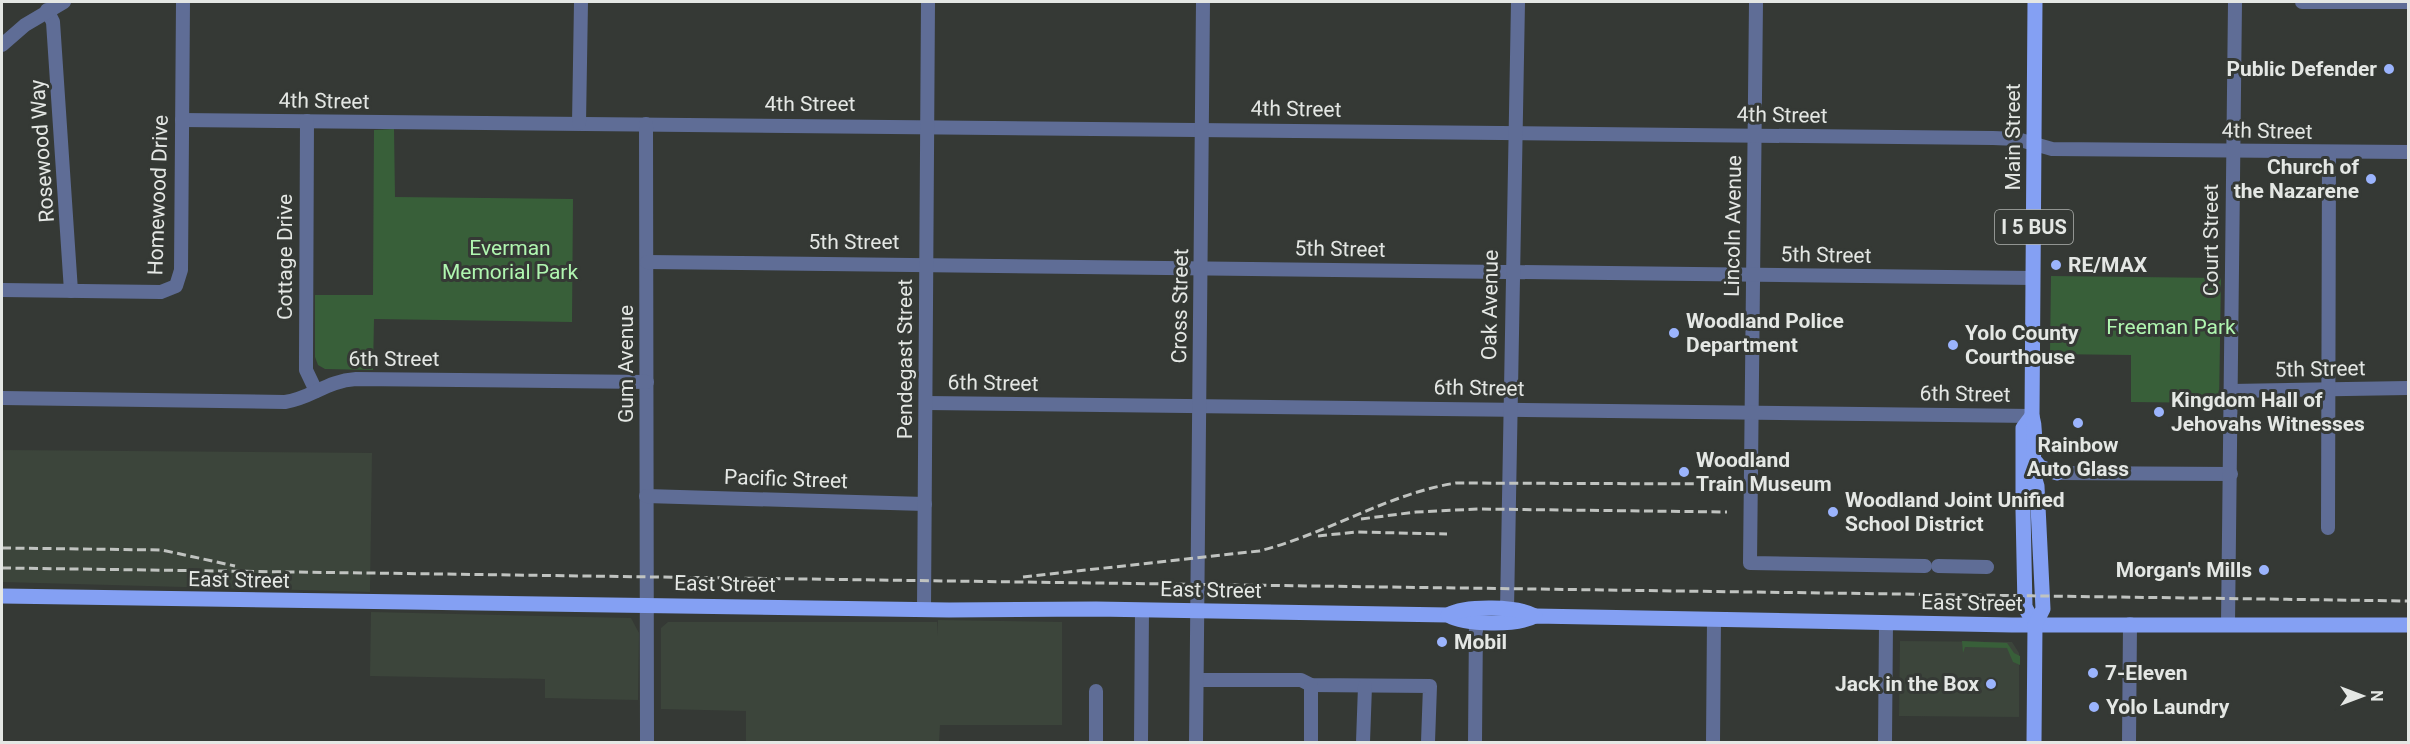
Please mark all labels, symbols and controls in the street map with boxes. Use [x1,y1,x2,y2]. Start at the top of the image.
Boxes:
place label: Public Defender [2226,57,2377,81]
marker: Public Defender [2382,62,2396,76]
street label: Rosewood Way [25,79,59,223]
street label: Main Street [2001,83,2025,191]
street label: 4th Street [278,88,370,114]
street label: 4th Street [765,92,856,116]
street label: 4th Street [1250,96,1342,122]
street label: 4th Street [1736,102,1828,128]
street label: Homewood Drive [143,114,173,276]
street label: 4th Street [2221,118,2313,144]
street label: Lincoln Avenue [1720,155,1746,297]
place label: Church of the Nazarene [2234,155,2359,203]
marker: Church of the Nazarene [2364,172,2378,186]
street label: Court Street [2199,184,2223,296]
street label: Cottage Drive [273,194,297,320]
road number: I 5 BUS [1995,210,2073,244]
street label: 5th Street [809,230,900,254]
park label: Everman Memorial Park [442,236,578,284]
street label: 5th Street [1294,236,1386,262]
street label: 5th Street [1780,242,1872,268]
street label: Cross Street [1167,248,1193,364]
street label: Oak Avenue [1477,250,1503,360]
place label: RE/MAX [2068,253,2148,277]
marker: RE/MAX [2049,258,2063,272]
street label: Pendegast Street [893,279,917,439]
street label: Gum Avenue [614,305,638,423]
place label: Woodland Police Department [1686,309,1844,357]
park label: Freeman Park [2106,315,2236,339]
place label: Yolo County Courthouse [1965,321,2079,369]
marker: Woodland Police Department [1667,326,1681,340]
marker: Yolo County Courthouse [1946,338,1960,352]
street label: 6th Street [349,347,440,371]
street label: 5th Street [2274,356,2366,382]
street label: 6th Street [947,370,1039,396]
street label: 6th Street [1433,375,1525,401]
street label: 6th Street [1919,381,2011,407]
place label: Kingdom Hall of Jehovahs Witnesses [2171,388,2365,436]
marker: Kingdom Hall of Jehovahs Witnesses [2152,405,2166,419]
marker: Rainbow Auto Glass [2071,416,2085,430]
place label: Rainbow Auto Glass [2027,433,2129,481]
place label: Woodland Train Museum [1696,448,1832,496]
street label: Pacific Street [724,465,848,493]
marker: Woodland Train Museum [1677,465,1691,479]
place label: Woodland Joint Unified School District [1845,488,2065,536]
marker: Woodland Joint Unified School District [1826,505,1840,519]
place label: Morgan's Mills [2116,558,2252,582]
marker: Morgan's Mills [2257,563,2271,577]
street label: East Street [188,567,290,593]
street label: East Street [674,571,776,597]
street label: East Street [1160,577,1262,603]
street label: East Street [1921,590,2023,616]
place label: Mobil [1454,630,1507,654]
marker: Mobil [1435,635,1449,649]
place label: 7-Eleven [2105,661,2188,685]
marker: 7-Eleven [2086,666,2100,680]
north arrow [2332,666,2392,726]
place label: Jack in the Box [1835,672,1979,696]
marker: Jack in the Box [1984,677,1998,691]
text: N [2367,690,2386,702]
place label: Yolo Laundry [2106,695,2230,719]
marker: Yolo Laundry [2087,700,2101,714]

